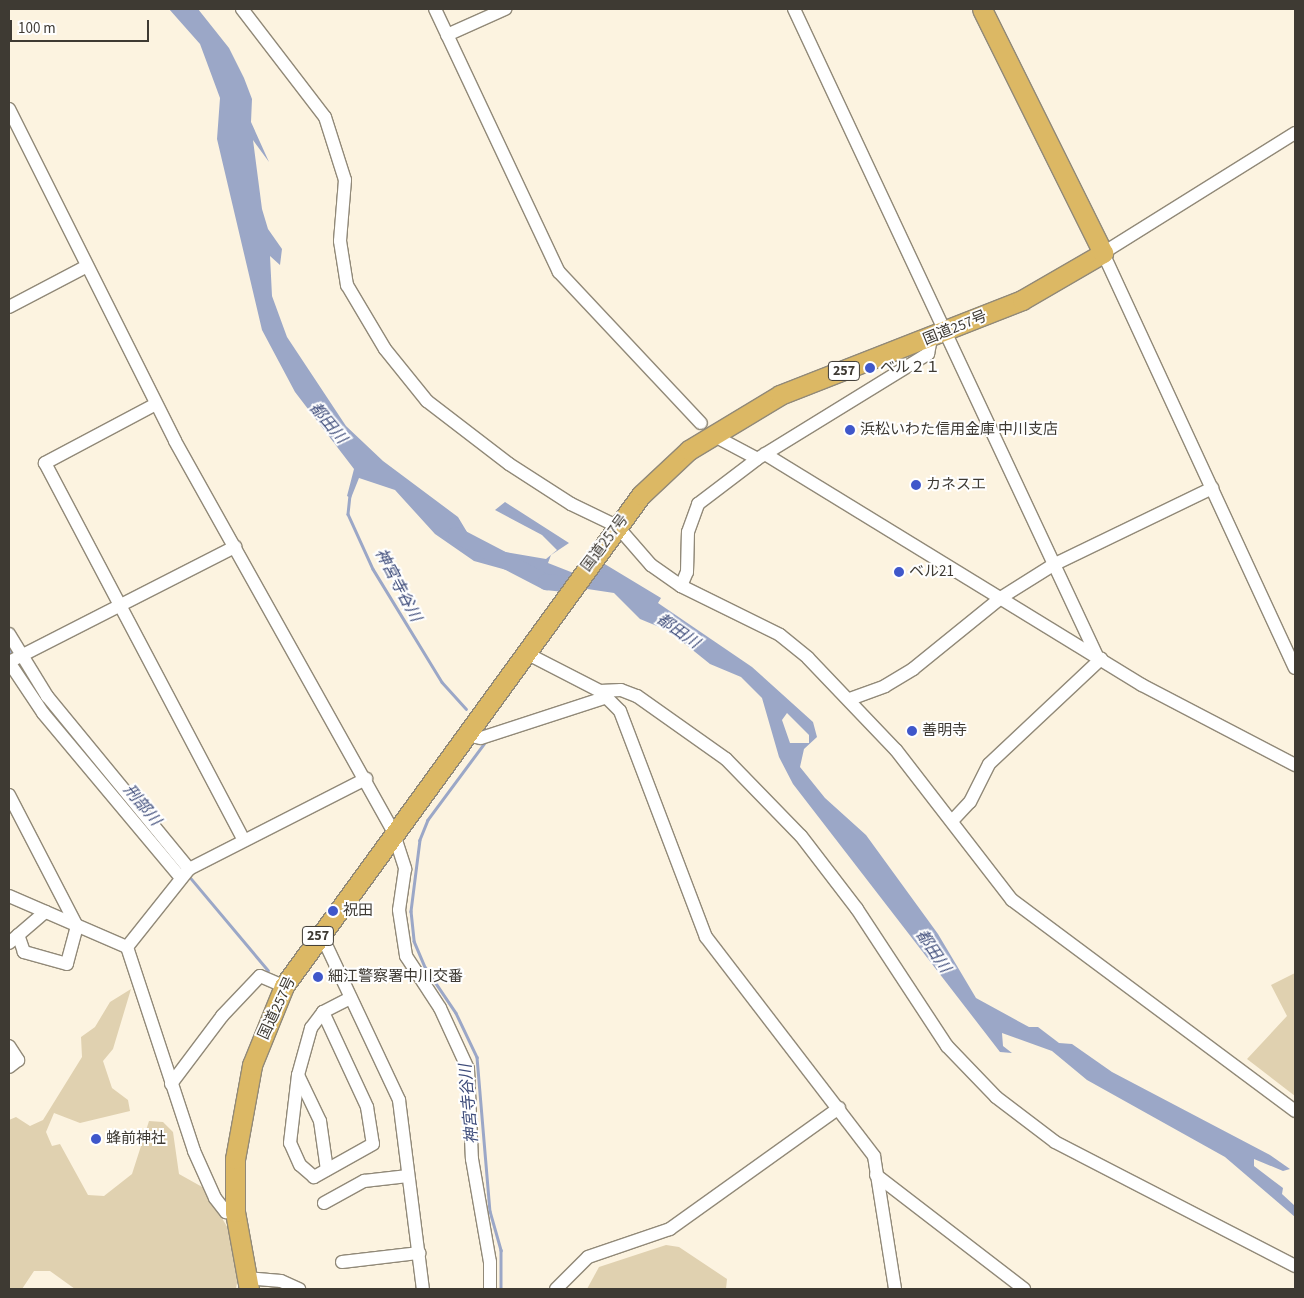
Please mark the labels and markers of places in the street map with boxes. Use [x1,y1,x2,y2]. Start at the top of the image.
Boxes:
place label: ベル２１ [880,359,940,377]
marker: ベル２１ [864,362,876,374]
place label: 浜松いわた信用金庫 中川支店 [860,421,1058,439]
marker: 浜松いわた信用金庫 中川支店 [844,424,856,436]
place label: カネスエ [926,476,986,494]
marker: カネスエ [910,479,922,491]
place label: ベル21 [909,563,954,581]
marker: ベル21 [893,566,905,578]
place label: 善明寺 [922,722,967,740]
marker: 善明寺 [906,725,918,737]
place label: 祝田 [343,902,373,920]
marker: 祝田 [327,905,339,917]
place label: 細江警察署中川交番 [328,968,463,986]
marker: 細江警察署中川交番 [312,971,324,983]
place label: 蜂前神社 [106,1130,166,1148]
marker: 蜂前神社 [90,1133,102,1145]

